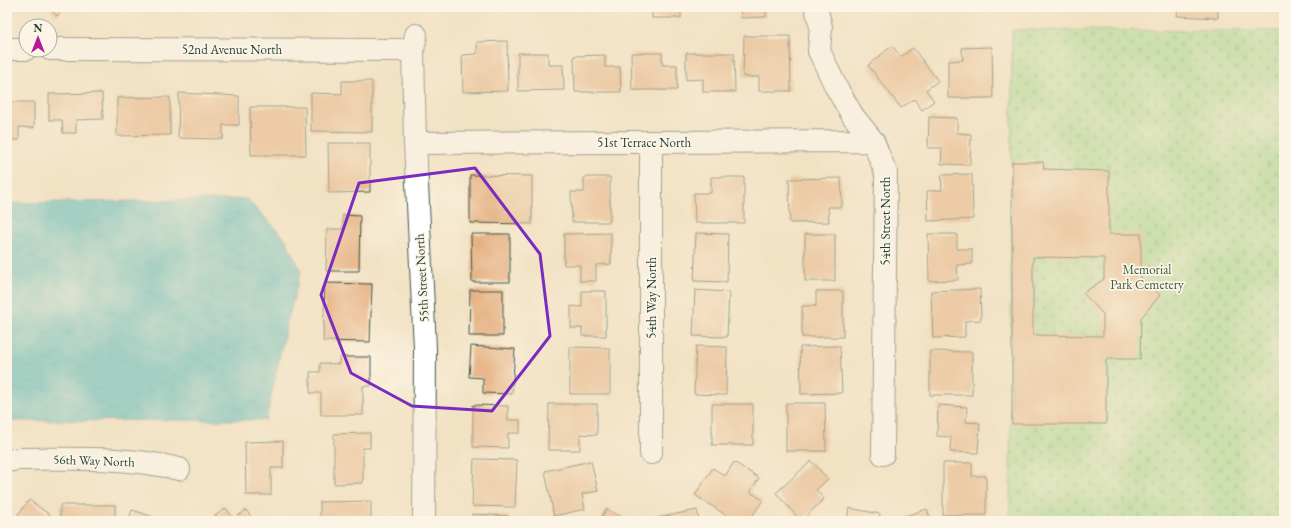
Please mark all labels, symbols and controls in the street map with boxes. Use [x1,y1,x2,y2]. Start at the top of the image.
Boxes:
north arrow [18,18,58,58]
text: N [34,21,43,35]
street label: 52nd Avenue North [182,41,282,58]
street label: 51st Terrace North [597,134,691,151]
street label: 54th Street North [877,176,894,265]
street label: 55th Street North [411,233,432,323]
street label: 54th Way North [643,257,660,339]
park label: Memorial Park Cemetery [1110,261,1184,293]
street label: 56th Way North [53,451,135,470]

